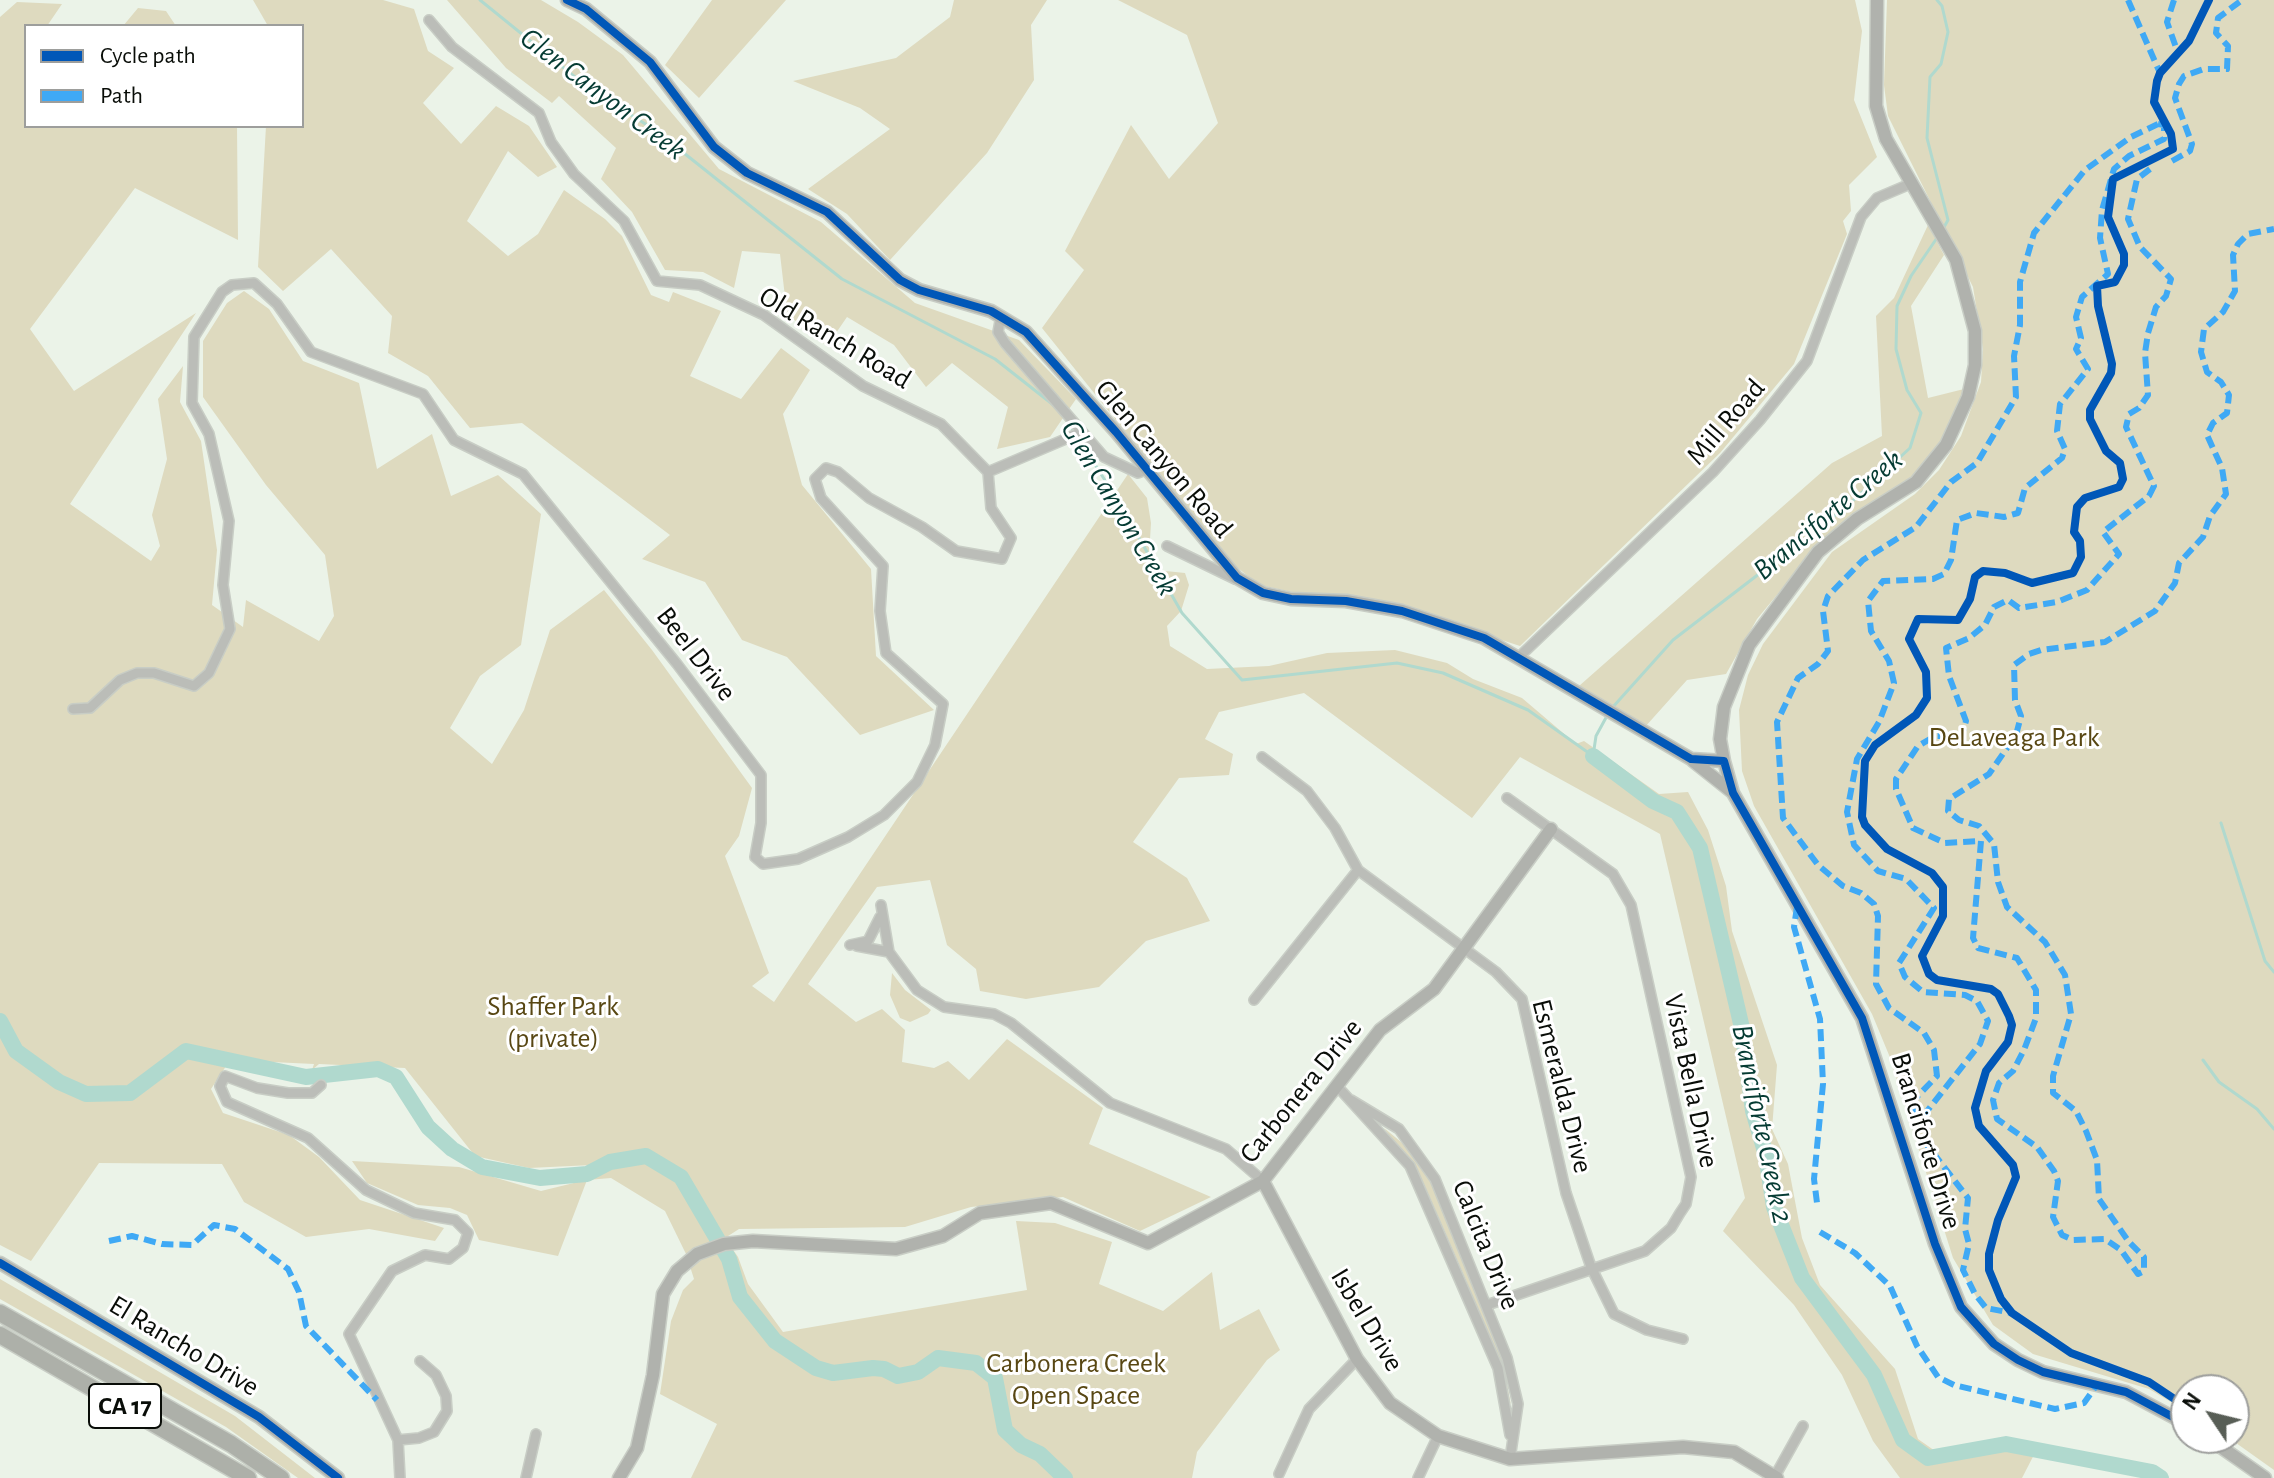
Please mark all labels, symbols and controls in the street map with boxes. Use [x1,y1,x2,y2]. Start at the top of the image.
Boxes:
water label: Glen Canyon Creek [513,20,693,168]
legend [24,24,304,128]
text: Cycle path [100,44,196,68]
text: Path [100,84,143,108]
street label: Old Ranch Road [753,279,917,397]
street label: Mill Road [1680,372,1772,472]
street label: Glen Canyon Road [1088,373,1240,545]
water label: Glen Canyon Creek [1052,414,1186,602]
water label: Branciforte Creek [1746,442,1910,588]
street label: Beel Drive [649,600,743,708]
park label: DeLaveaga Park [1929,721,2099,755]
park label: Shaffer Park (private) [487,990,619,1056]
street label: Vista Bella Drive [1656,991,1726,1171]
street label: Esmeralda Drive [1524,996,1600,1176]
street label: Carbonera Drive [1233,1012,1369,1170]
water label: Branciforte Creek 2 [1723,1021,1801,1227]
street label: Branciforte Drive [1883,1049,1969,1233]
street label: Calcita Drive [1445,1175,1527,1315]
street label: Isbel Drive [1323,1262,1411,1378]
street label: El Rancho Drive [103,1288,265,1404]
park label: Carbonera Creek Open Space [986,1347,1166,1413]
north arrow [2170,1374,2250,1454]
road number: CA 17 [89,1384,161,1428]
text: N [2179,1389,2205,1414]

